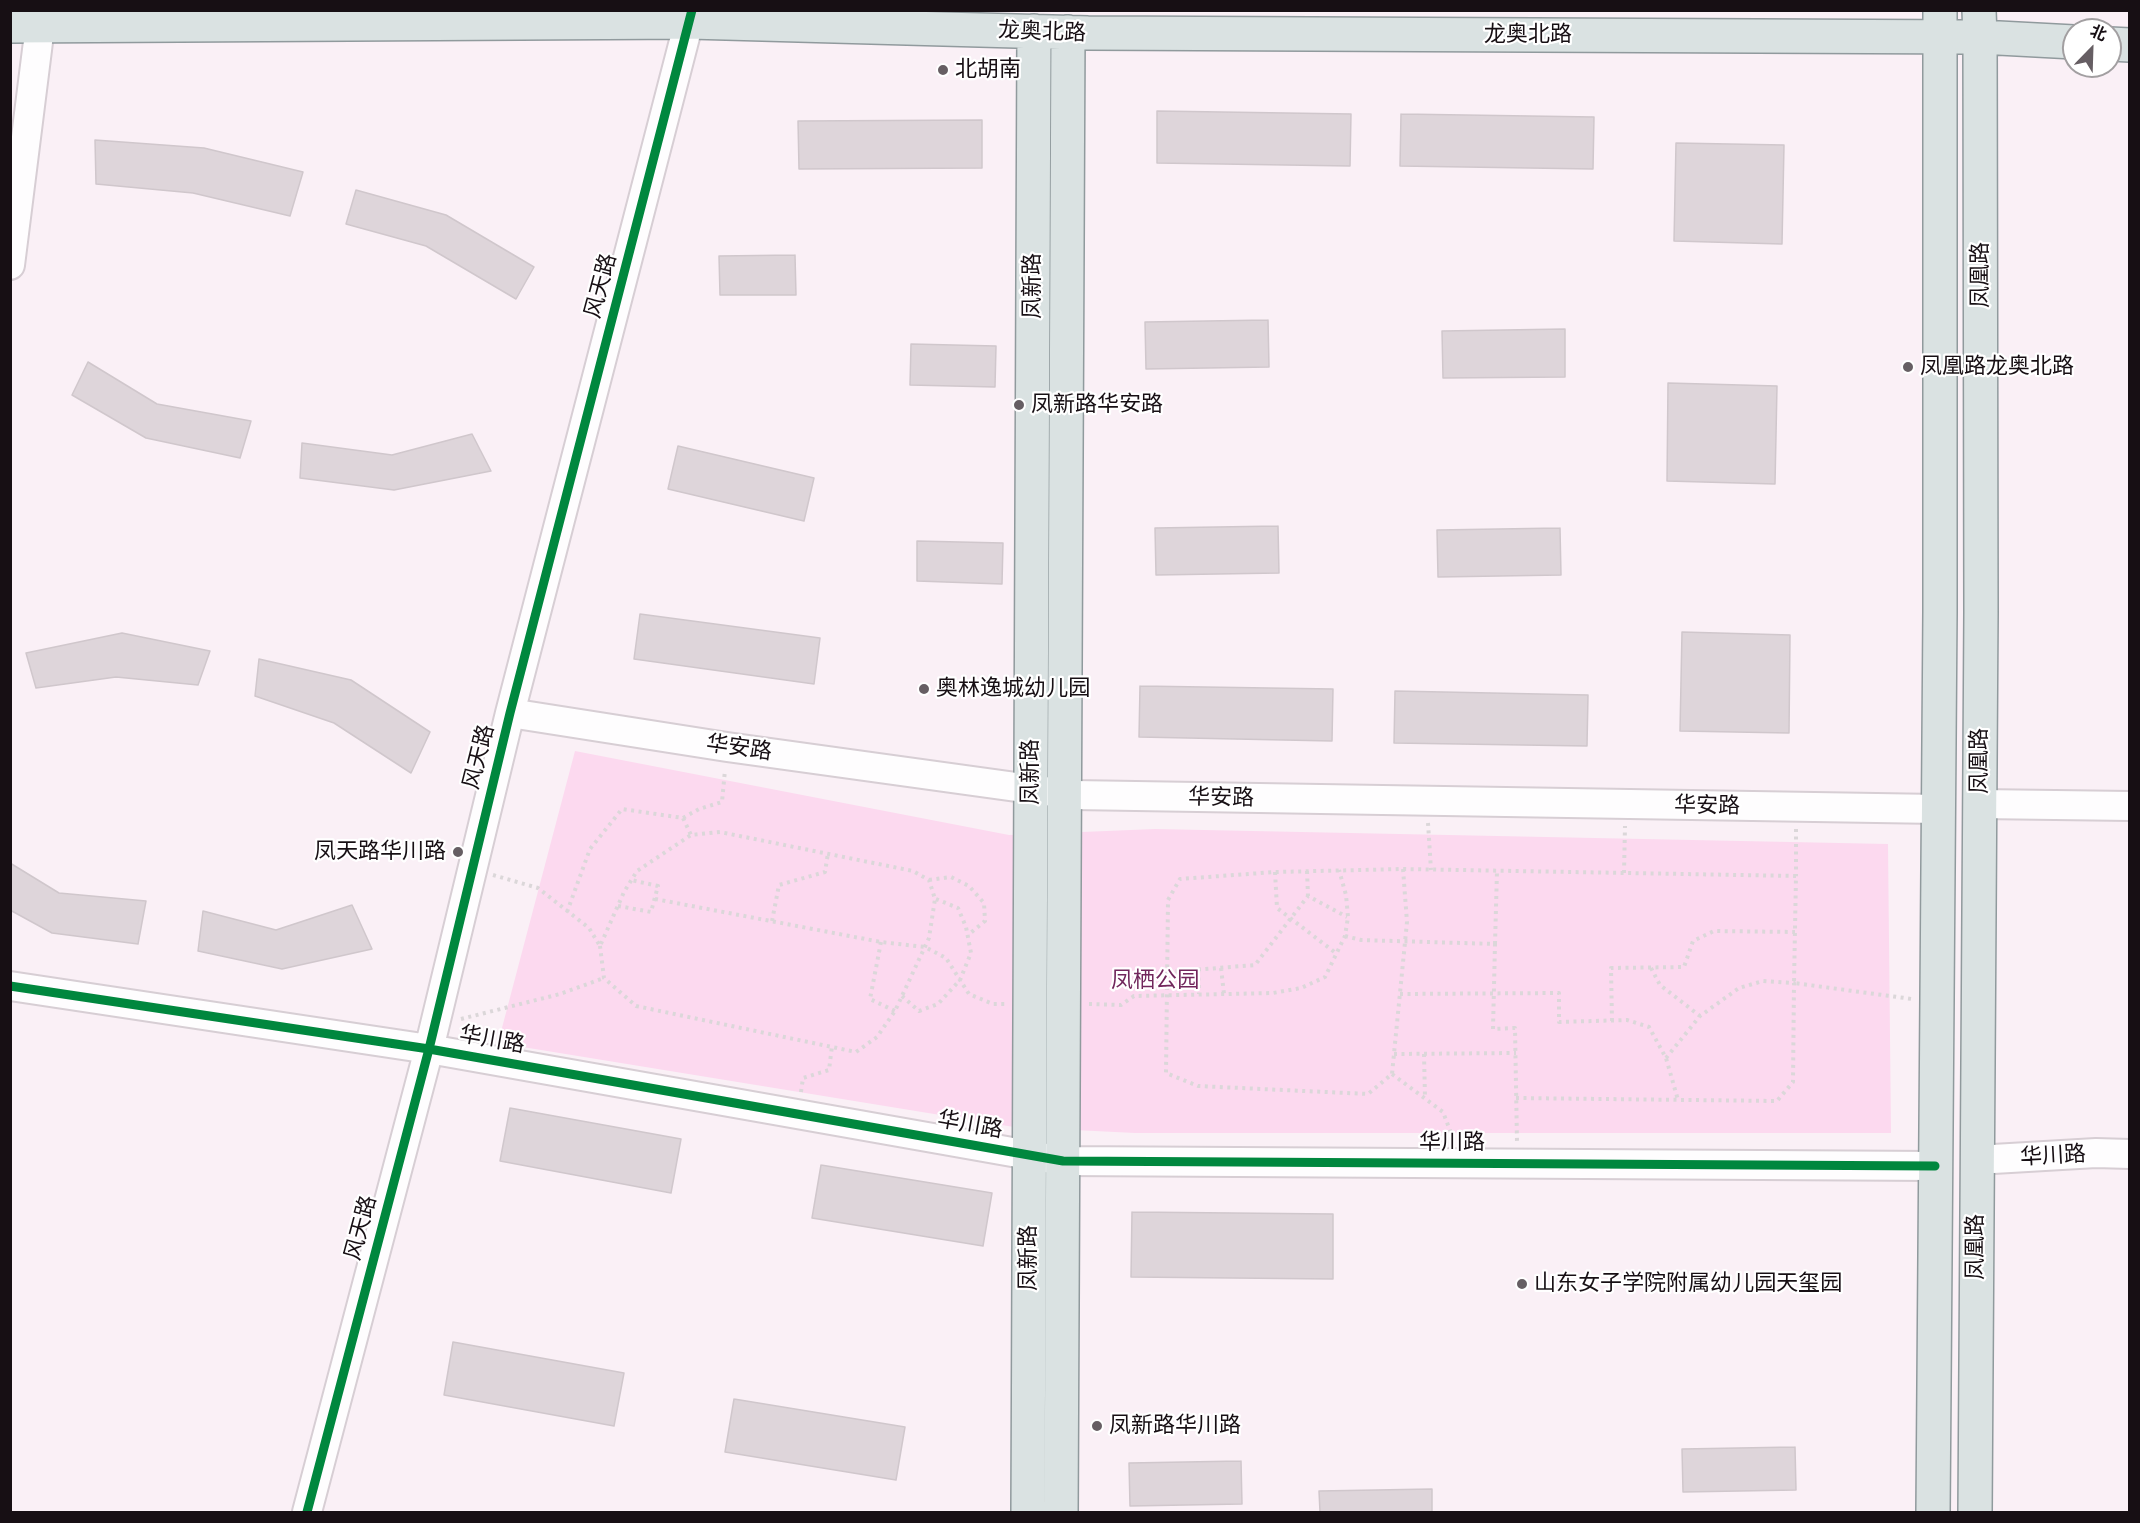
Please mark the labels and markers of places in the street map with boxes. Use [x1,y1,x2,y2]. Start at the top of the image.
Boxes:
place label: 北胡南 [955,57,1021,83]
marker: 北胡南 [936,63,950,77]
place label: 凤凰路龙奥北路 [1920,354,2074,380]
marker: 凤凰路龙奥北路 [1901,360,1915,374]
place label: 凤新路华安路 [1031,392,1163,418]
marker: 凤新路华安路 [1012,398,1026,412]
place label: 奥林逸城幼儿园 [936,676,1090,702]
marker: 奥林逸城幼儿园 [917,682,931,696]
place label: 凤天路华川路 [314,839,446,865]
marker: 凤天路华川路 [451,845,465,859]
place label: 山东女子学院附属幼儿园天玺园 [1534,1271,1842,1297]
marker: 山东女子学院附属幼儿园天玺园 [1515,1277,1529,1291]
place label: 凤新路华川路 [1109,1413,1241,1439]
marker: 凤新路华川路 [1090,1419,1104,1433]

